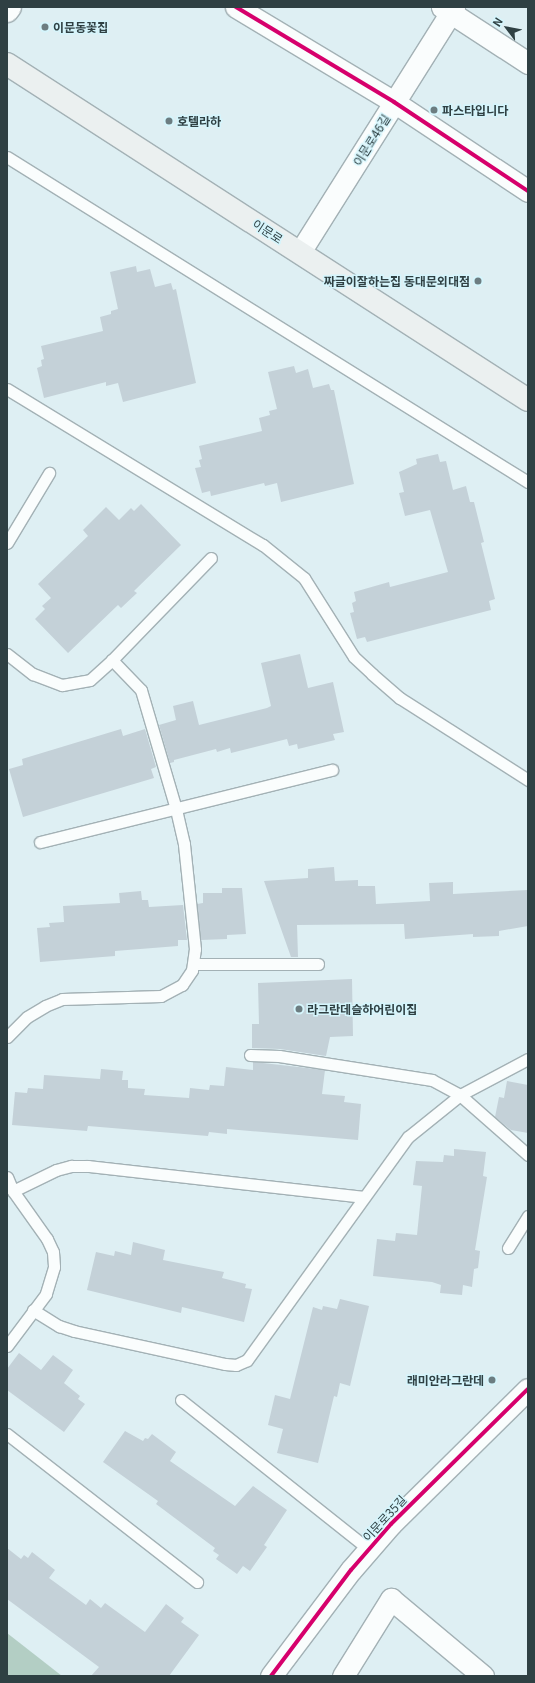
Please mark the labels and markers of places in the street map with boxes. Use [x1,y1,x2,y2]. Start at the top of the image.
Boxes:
place label: 이문동꽃집 [53,20,108,34]
marker: 이문동꽃집 [40,22,50,32]
place label: 파스타입니다 [442,103,508,117]
marker: 파스타입니다 [429,105,439,115]
place label: 호텔라하 [177,114,221,128]
marker: 호텔라하 [164,116,174,126]
place label: 짜글이잘하는집 동대문외대점 [324,274,470,288]
marker: 짜글이잘하는집 동대문외대점 [473,276,483,286]
place label: 라그란데슬하어린이집 [307,1002,417,1016]
marker: 라그란데슬하어린이집 [294,1004,304,1014]
place label: 래미안라그란데 [407,1373,484,1387]
marker: 래미안라그란데 [487,1375,497,1385]

